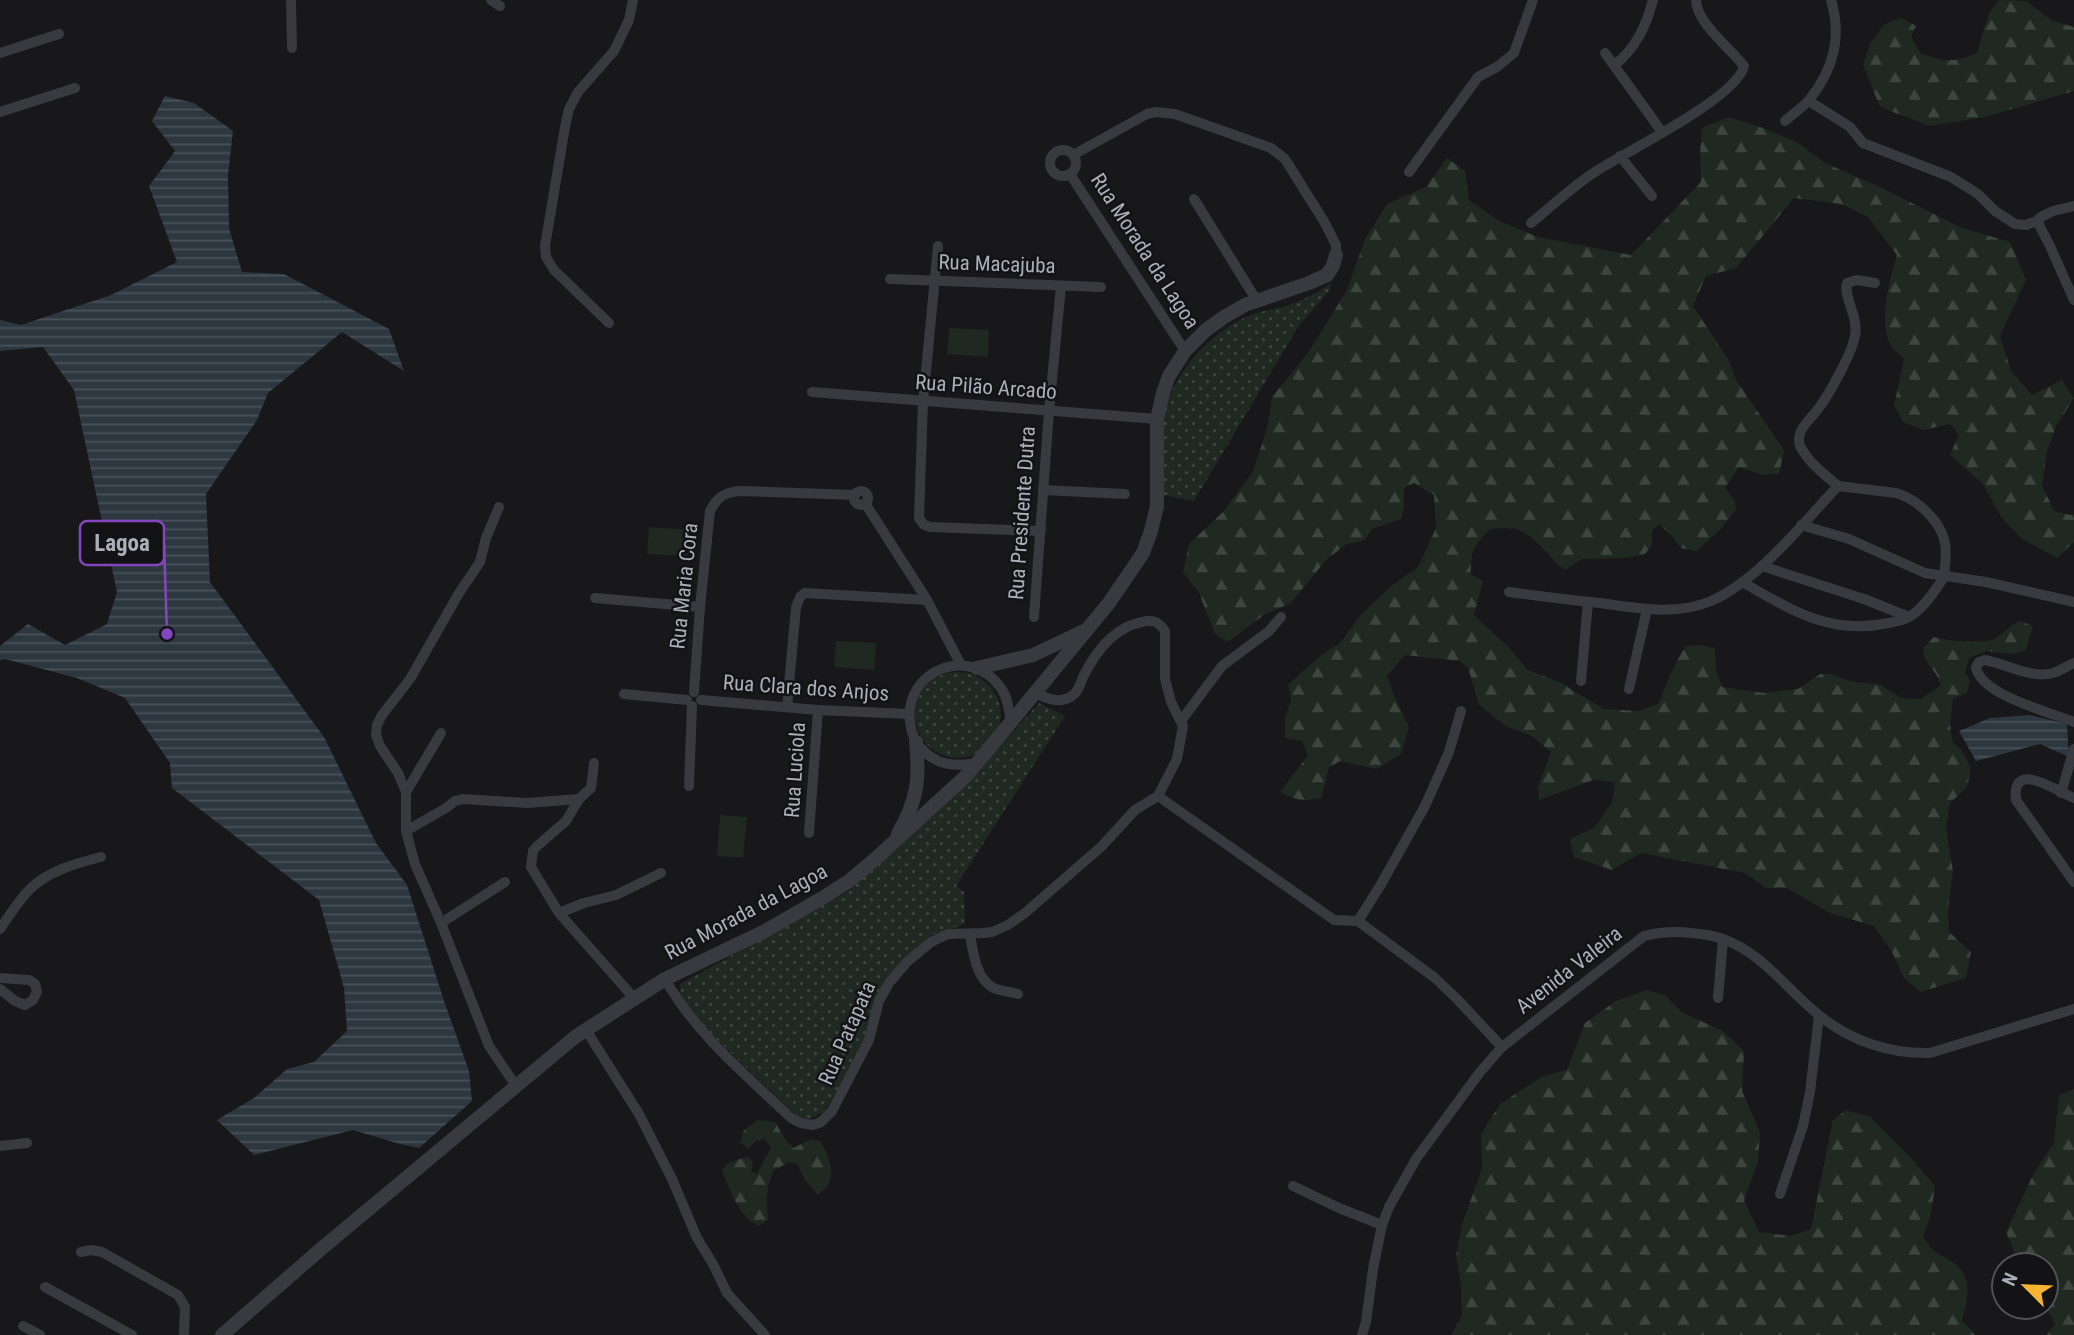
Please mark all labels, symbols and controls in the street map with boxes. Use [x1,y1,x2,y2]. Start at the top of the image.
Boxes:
street label: Rua Morada da Lagoa [1086,169,1204,333]
street label: Rua Macajuba [938,250,1056,278]
street label: Rua Pilão Arcado [914,370,1058,404]
street label: Rua Presidente Dutra [1004,425,1040,601]
callout: Lagoa [80,521,164,565]
street label: Rua Maria Cora [665,522,703,650]
text: Lagoa [94,530,150,557]
street label: Rua Clara dos Anjos [722,670,890,706]
street label: Rua Luciola [780,721,810,819]
street label: Rua Morada da Lagoa [661,859,831,965]
street label: Avenida Valeira [1511,921,1627,1019]
street label: Rua Patapata [814,978,880,1088]
north arrow [1990,1251,2060,1321]
text: N [1997,1269,2023,1289]

